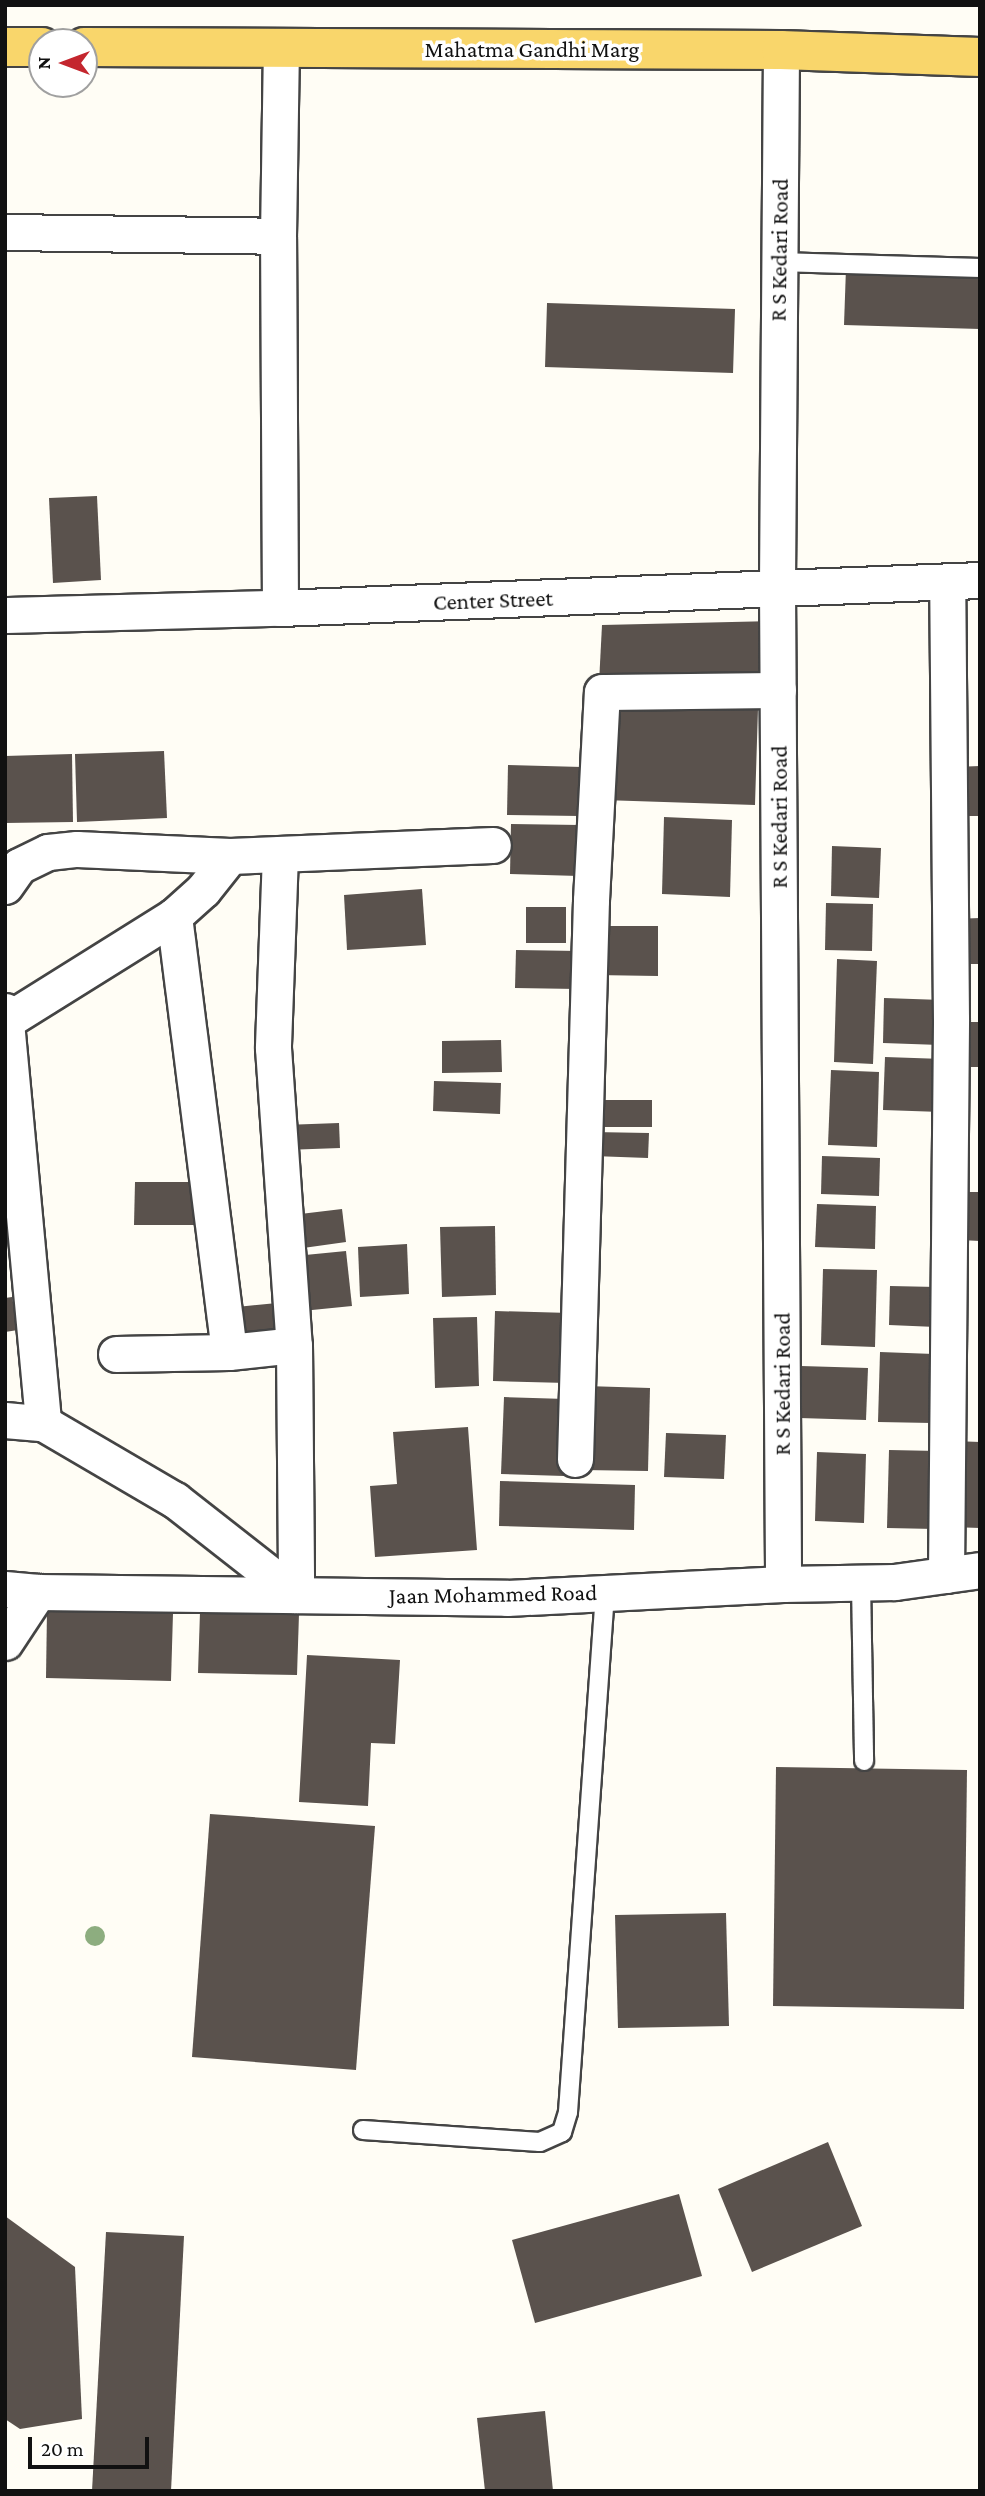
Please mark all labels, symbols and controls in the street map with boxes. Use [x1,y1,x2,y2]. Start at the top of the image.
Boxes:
north arrow [28,28,98,98]
street label: Mahatma Gandhi Marg [425,35,639,63]
text: N [33,57,54,69]
street label: R S Kedari Road [764,178,794,322]
street label: Center Street [433,584,553,616]
street label: R S Kedari Road [765,745,793,889]
street label: R S Kedari Road [768,1312,796,1456]
street label: Jaan Mohammed Road [389,1578,597,1610]
scale bar [32,2422,152,2466]
text: 20 m [41,2437,84,2461]

